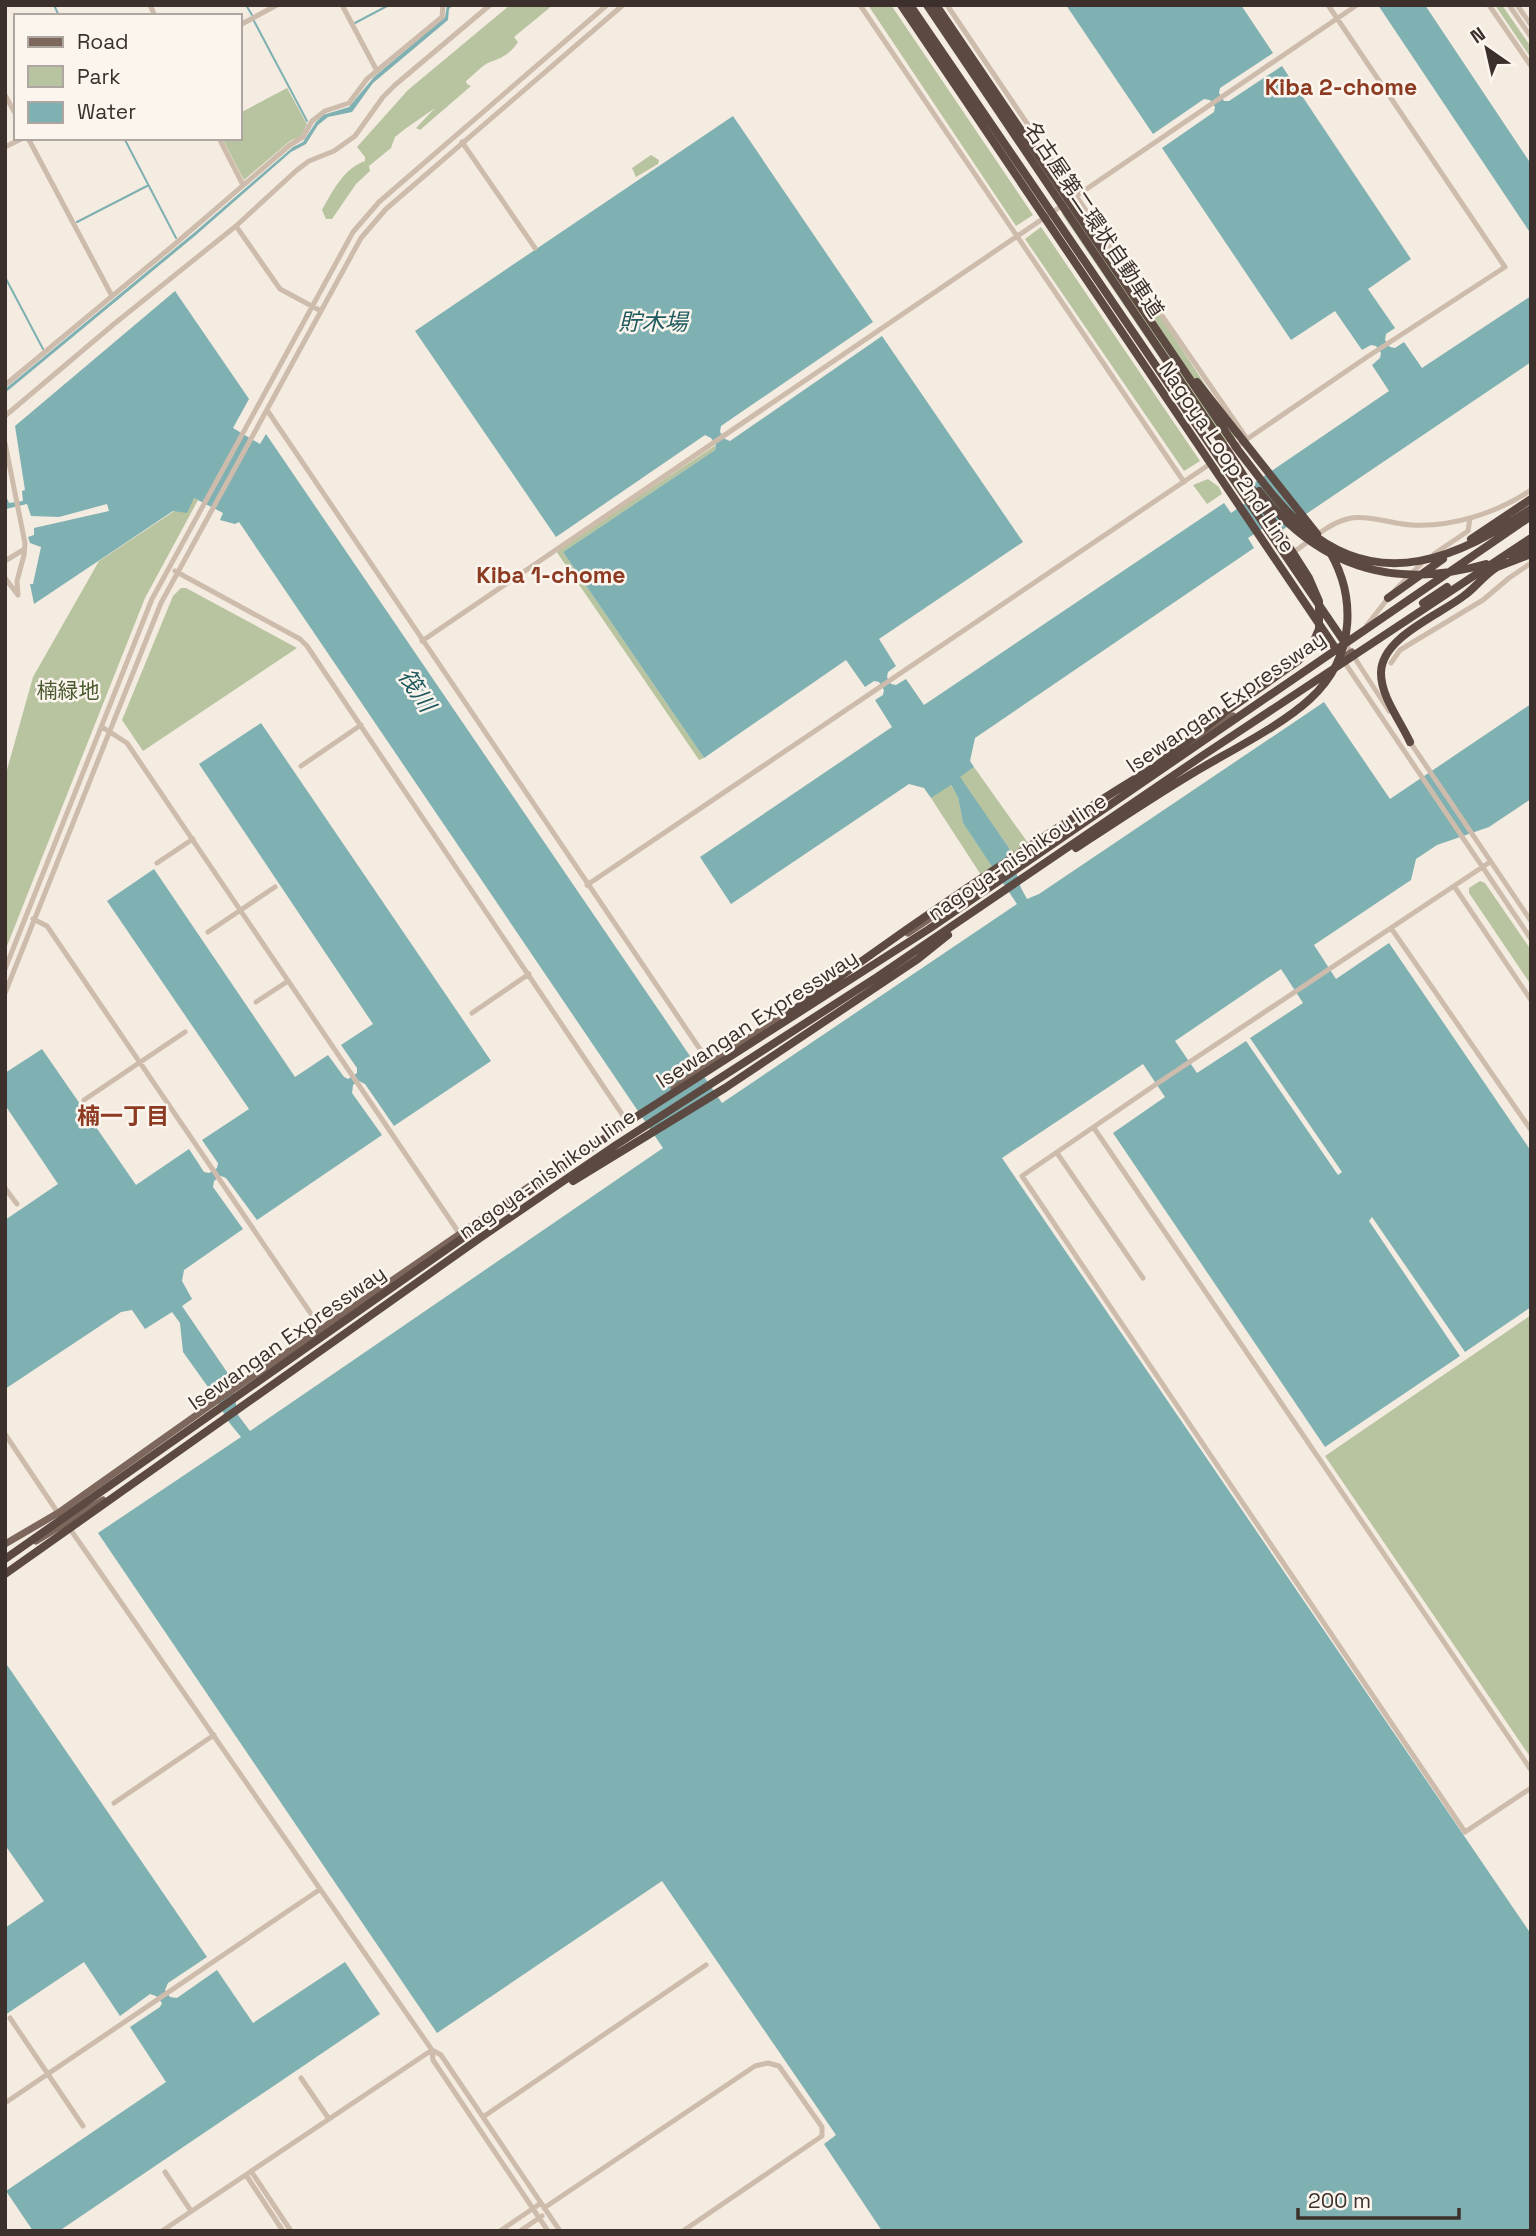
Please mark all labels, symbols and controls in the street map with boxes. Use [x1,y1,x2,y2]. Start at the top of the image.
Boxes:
legend [14,14,242,140]
north arrow [1452,14,1522,84]
text: N [1466,21,1490,49]
text: Road [77,28,129,55]
text: Park [77,63,121,90]
district label: Kiba 2-chome [1265,72,1417,102]
text: Water [77,98,136,125]
street label: 名古屋第二環状自動車道 [1019,116,1170,323]
water label: 貯木場 [619,307,691,337]
street label: Nagoya Loop 2nd Line [1153,356,1302,558]
district label: Kiba 1-chome [476,560,626,590]
street label: Isewangan Expressway [1121,625,1331,778]
water label: 筏川 [392,663,444,720]
park label: 楠緑地 [37,677,100,704]
street label: nagoya-nishikou line [922,787,1111,927]
street label: Isewangan Expressway [651,943,863,1094]
district label: 楠一丁目 [77,1101,169,1131]
street label: nagoya-nishikou line [453,1102,641,1245]
street label: Isewangan Expressway [183,1259,391,1416]
scale bar [1298,2176,1459,2220]
text: 200 m [1308,2187,1371,2214]

